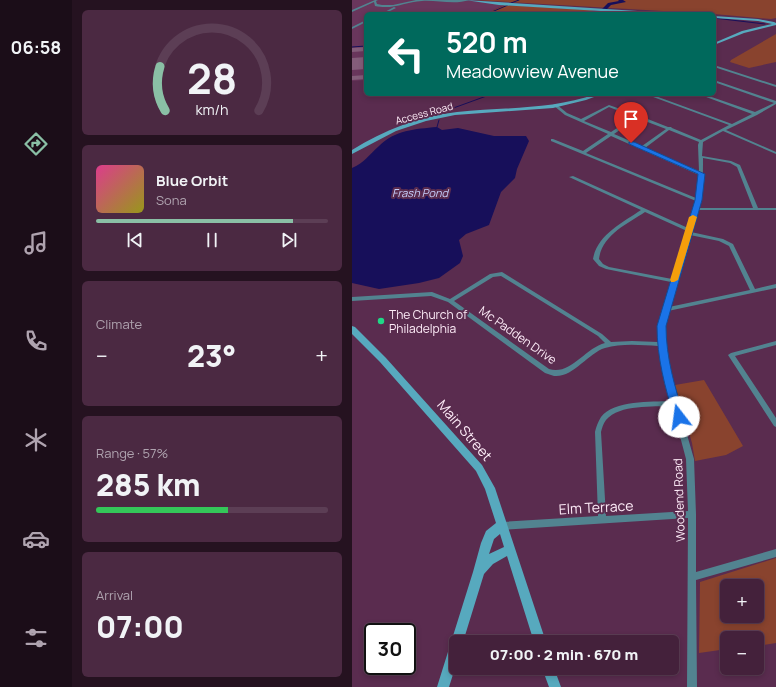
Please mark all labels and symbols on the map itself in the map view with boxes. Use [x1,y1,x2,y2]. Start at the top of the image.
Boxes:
street label: Access Road [394,99,454,127]
pin [614,102,648,143]
water label: Frash Pond [392,185,449,200]
street label: Mc Padden Drive [476,302,560,368]
place label: The Church of Philadelphia [389,306,468,337]
marker: The Church of Philadelphia [376,316,386,326]
street label: Main Street [433,395,497,465]
position arrow [658,396,700,438]
street label: Woodend Road [669,458,689,542]
street label: Elm Terrace [558,496,634,518]
speed limit sign: 30 [364,623,416,675]

